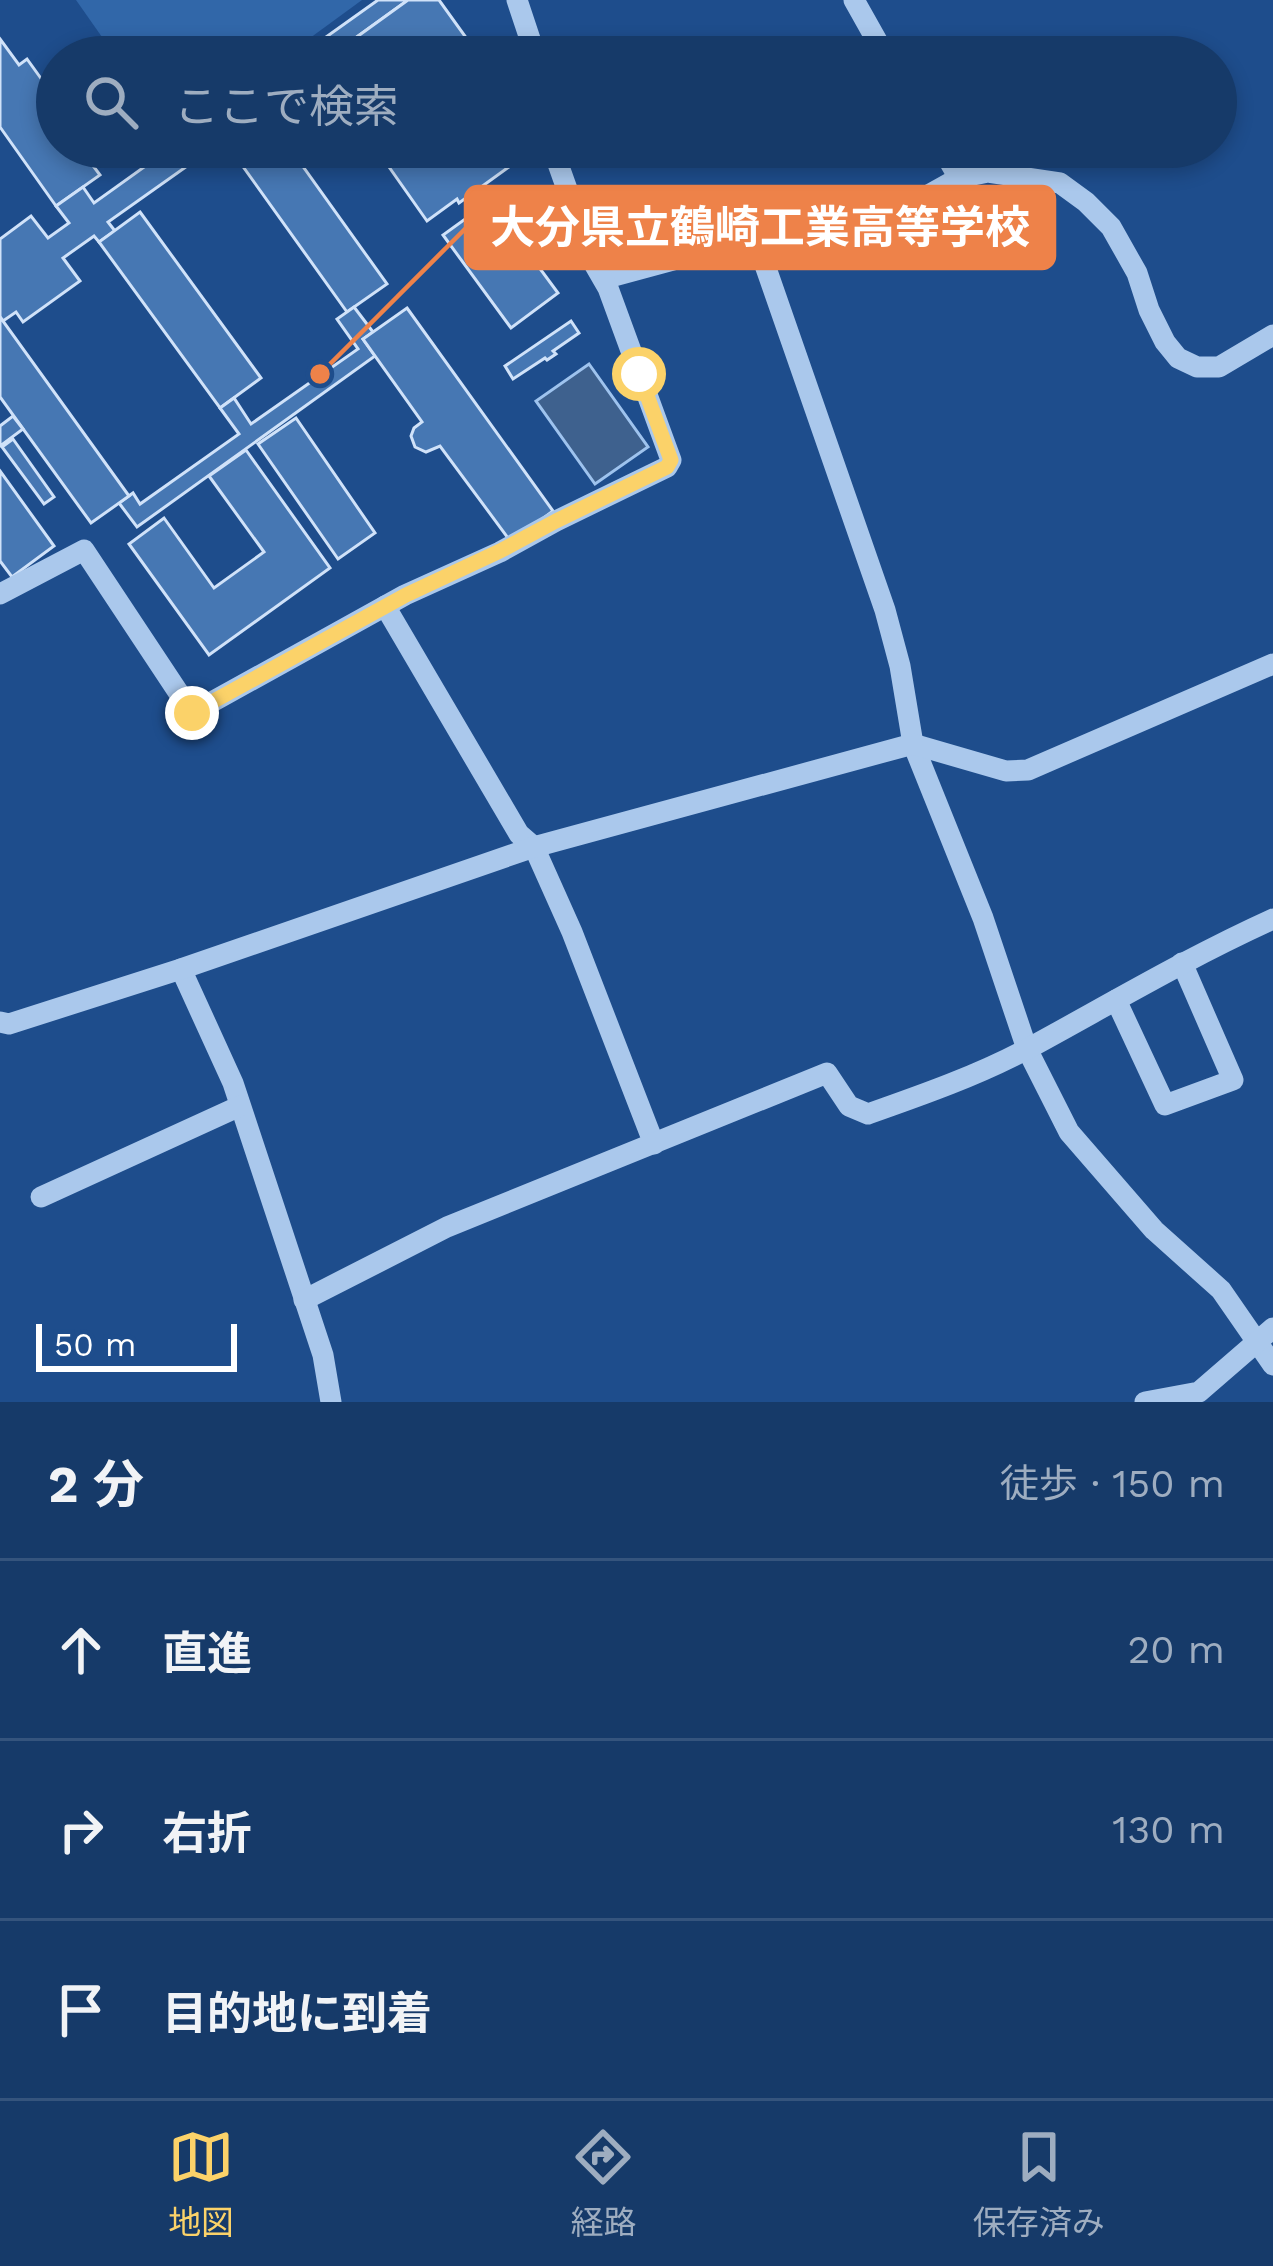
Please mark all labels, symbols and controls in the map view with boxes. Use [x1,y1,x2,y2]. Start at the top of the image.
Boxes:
search box [36,36,1237,168]
icon: search [78,69,144,135]
text: ここで検索 [174,80,399,133]
callout: 大分県立鶴崎工業高等学校 [466,187,1054,268]
text: 大分県立鶴崎工業高等学校 [490,201,1030,254]
route start [612,347,666,401]
route end [165,686,219,740]
scale bar [36,1318,237,1371]
text: 50 m [54,1325,136,1364]
text: 2 分 [48,1455,144,1514]
text: 徒歩 · 150 m [1000,1461,1225,1506]
icon: ahead [48,1617,114,1683]
text: 直進 [162,1627,252,1680]
text: 20 m [1128,1627,1225,1672]
icon: right [48,1797,114,1863]
text: 右折 [162,1807,252,1860]
text: 130 m [1112,1807,1225,1852]
icon: arrive [48,1977,114,2043]
text: 目的地に到着 [162,1987,432,2040]
tab: 地図 [168,2124,234,2244]
tab: 経路 [570,2124,636,2244]
tab: 保存済み [973,2124,1105,2244]

